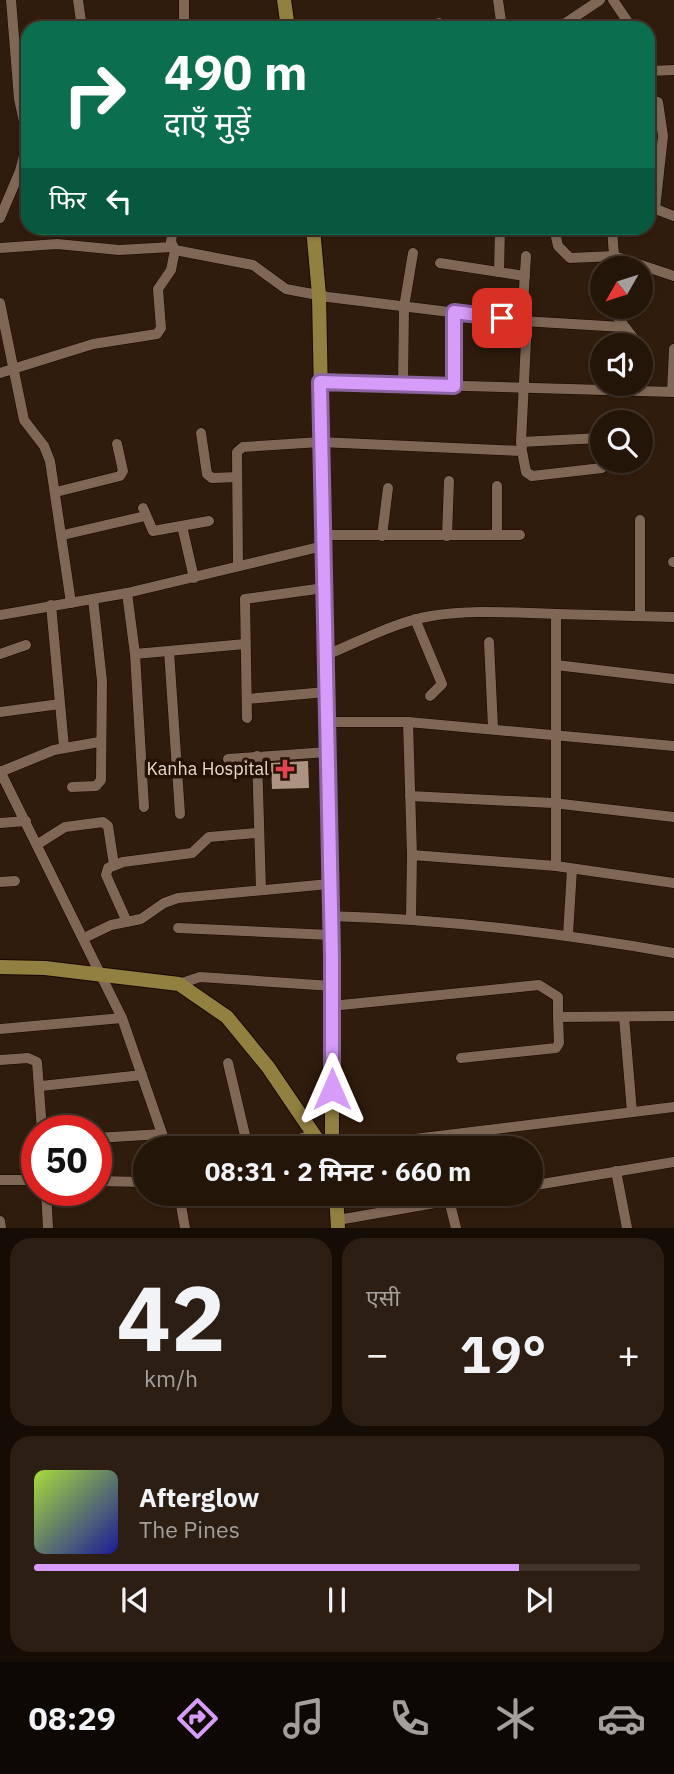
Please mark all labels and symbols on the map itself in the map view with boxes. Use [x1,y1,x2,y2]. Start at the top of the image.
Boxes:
north arrow [590,256,653,318]
pin [472,288,532,348]
place label: Kanha Hospital [147,757,269,780]
marker: Kanha Hospital [275,759,295,779]
position arrow [295,1052,369,1126]
speed limit sign: 50 [21,1115,112,1206]

